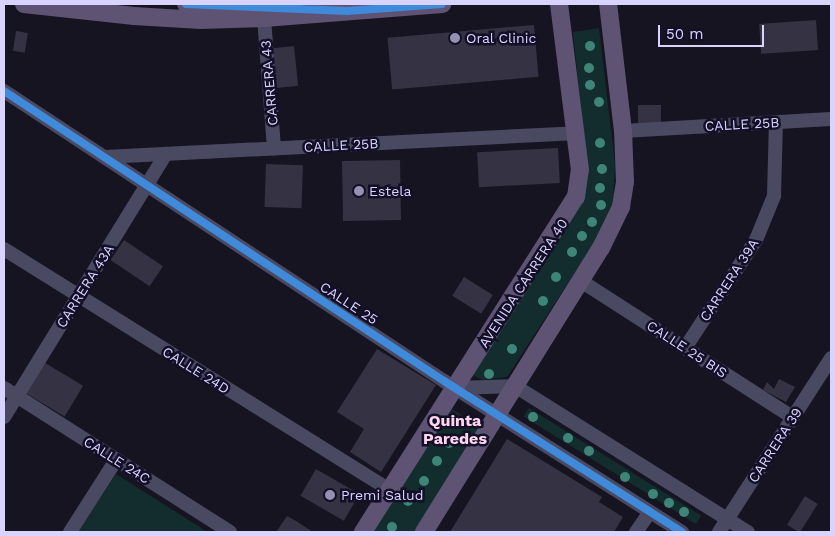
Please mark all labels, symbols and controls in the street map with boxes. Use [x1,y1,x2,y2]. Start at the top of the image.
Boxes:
scale bar [660,15,766,47]
text: 50 m [666,25,703,43]
place label: Oral Clinic [466,30,537,46]
marker: Oral Clinic [448,31,462,45]
street label: CARRERA 43 [257,39,281,127]
street label: CALLE 25B [704,114,780,134]
street label: CALLE 25B [303,135,379,155]
place label: Estela [369,183,411,199]
marker: Estela [353,185,365,197]
street label: AVENIDA CARRERA 40 [475,215,571,351]
street label: CARRERA 39A [696,235,762,325]
street label: CARRERA 43A [53,241,117,331]
street label: CALLE 25 [317,278,381,328]
street label: CALLE 25 BIS [644,317,730,381]
street label: CALLE 24D [159,343,233,397]
street label: CARRERA 39 [744,404,806,486]
district label: Quinta Paredes [423,411,487,449]
street label: CALLE 24C [81,433,153,487]
place label: Premi Salud [341,487,423,503]
marker: Premi Salud [323,488,337,502]

